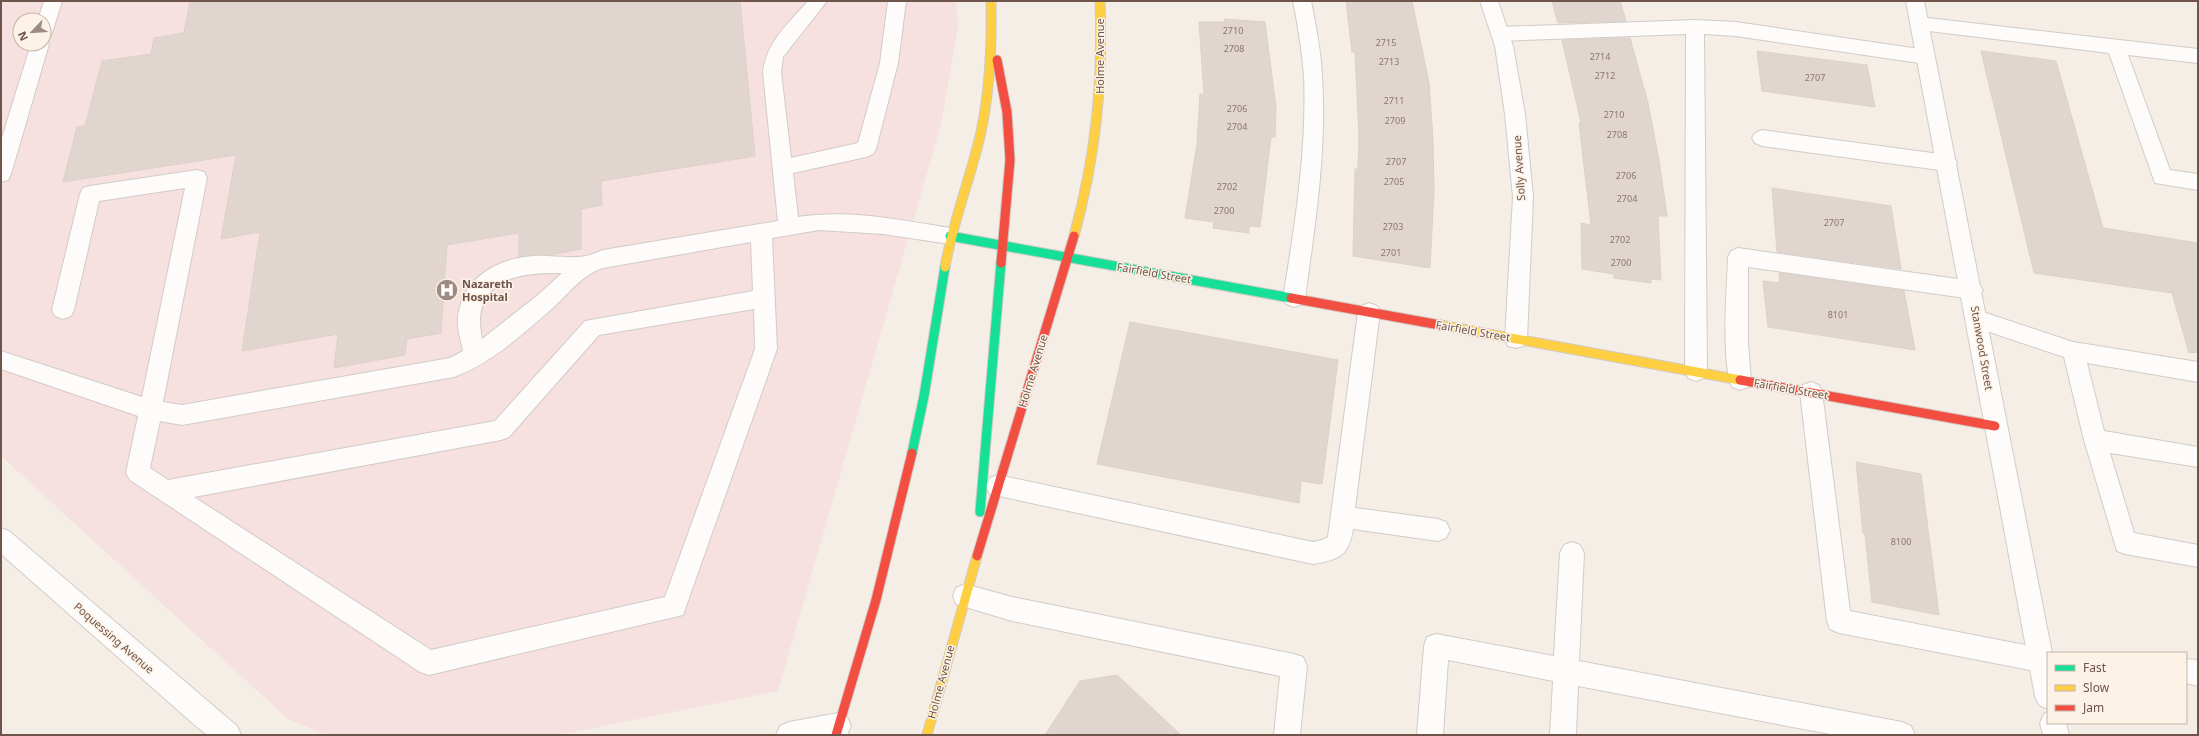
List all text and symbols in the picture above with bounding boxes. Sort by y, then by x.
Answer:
north arrow [12,12,52,52]
street label: Holme Avenue [1092,18,1107,94]
house number: 2710 [1223,24,1243,37]
text: N [14,29,31,44]
house number: 2715 [1376,36,1396,49]
house number: 2708 [1224,42,1244,55]
house number: 2714 [1590,50,1610,63]
house number: 2713 [1379,55,1399,68]
house number: 2712 [1595,69,1615,82]
house number: 2707 [1805,71,1825,84]
house number: 2711 [1384,94,1404,107]
house number: 2706 [1227,102,1247,115]
house number: 2710 [1604,108,1624,121]
house number: 2709 [1385,114,1405,127]
house number: 2704 [1227,120,1247,133]
house number: 2708 [1607,128,1627,141]
street label: Solly Avenue [1509,135,1528,201]
house number: 2707 [1386,155,1406,168]
house number: 2706 [1616,169,1636,182]
house number: 2705 [1384,175,1404,188]
house number: 2702 [1217,180,1237,193]
house number: 2704 [1617,192,1637,205]
house number: 2700 [1214,204,1234,217]
house number: 2707 [1824,216,1844,229]
house number: 2703 [1383,220,1403,233]
house number: 2702 [1610,233,1630,246]
house number: 2701 [1381,246,1401,259]
house number: 2700 [1611,256,1631,269]
street label: Fairfield Street [1116,259,1192,286]
place label: Nazareth Hospital [462,276,513,304]
hospital icon: Nazareth Hospital [434,277,460,303]
street label: Stanwood Street [1968,305,1997,391]
house number: 8101 [1828,308,1848,321]
street label: Fairfield Street [1435,317,1511,344]
street label: Holme Avenue [1014,333,1051,409]
street label: Fairfield Street [1753,375,1829,402]
house number: 8100 [1891,535,1911,548]
street label: Poquessing Avenue [71,599,158,677]
street label: Holme Avenue [923,643,958,720]
legend [2047,652,2187,724]
text: Fast [2083,659,2107,676]
text: Slow [2083,679,2110,696]
text: Jam [2082,699,2104,716]

